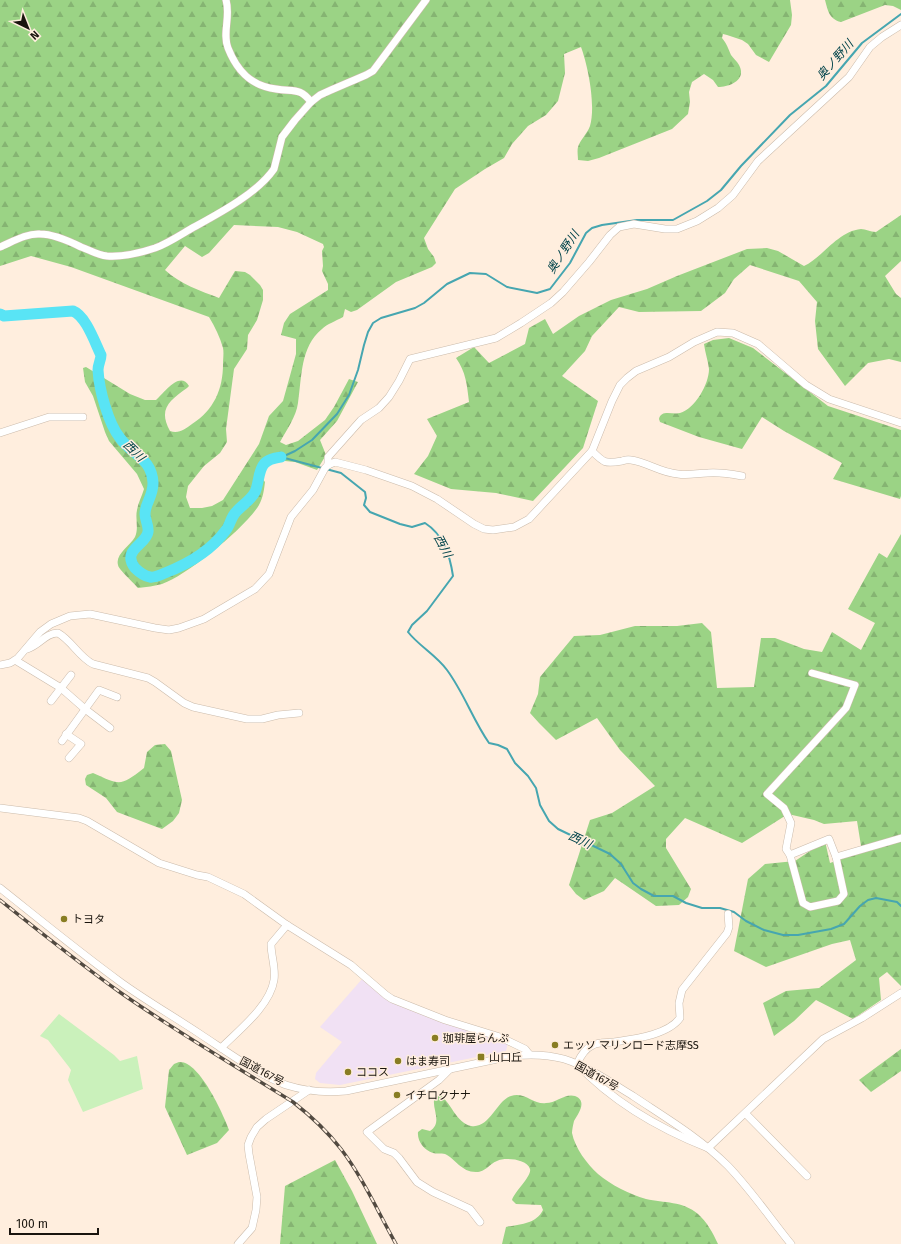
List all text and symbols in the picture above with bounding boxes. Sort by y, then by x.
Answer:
north arrow [8,8,48,48]
text: N [27,28,42,42]
water label: 奥ノ野川 [814,36,857,83]
water label: 奥ノ野川 [544,226,583,276]
water label: 西川 [120,438,149,466]
water label: 西川 [431,532,456,562]
water label: 西川 [566,829,596,852]
place label: トヨタ [72,913,105,926]
marker: トヨタ [59,914,69,924]
place label: 珈琲屋らんぷ [443,1032,509,1045]
marker: 珈琲屋らんぷ [430,1033,440,1043]
place label: エッソ マリンロード志摩SS [563,1039,699,1052]
marker: エッソ マリンロード志摩SS [550,1040,560,1050]
place label: 山口丘 [489,1051,522,1064]
marker: 山口丘 [476,1052,486,1062]
street label: 国道167号 [237,1054,286,1089]
place label: はま寿司 [406,1055,450,1068]
marker: はま寿司 [393,1056,403,1066]
street label: 国道167号 [573,1059,621,1094]
place label: ココス [356,1066,389,1079]
marker: ココス [343,1067,353,1077]
place label: イチロクナナ [405,1089,471,1102]
marker: イチロクナナ [392,1090,402,1100]
scale bar [10,1210,98,1236]
text: 100 m [16,1217,48,1231]

